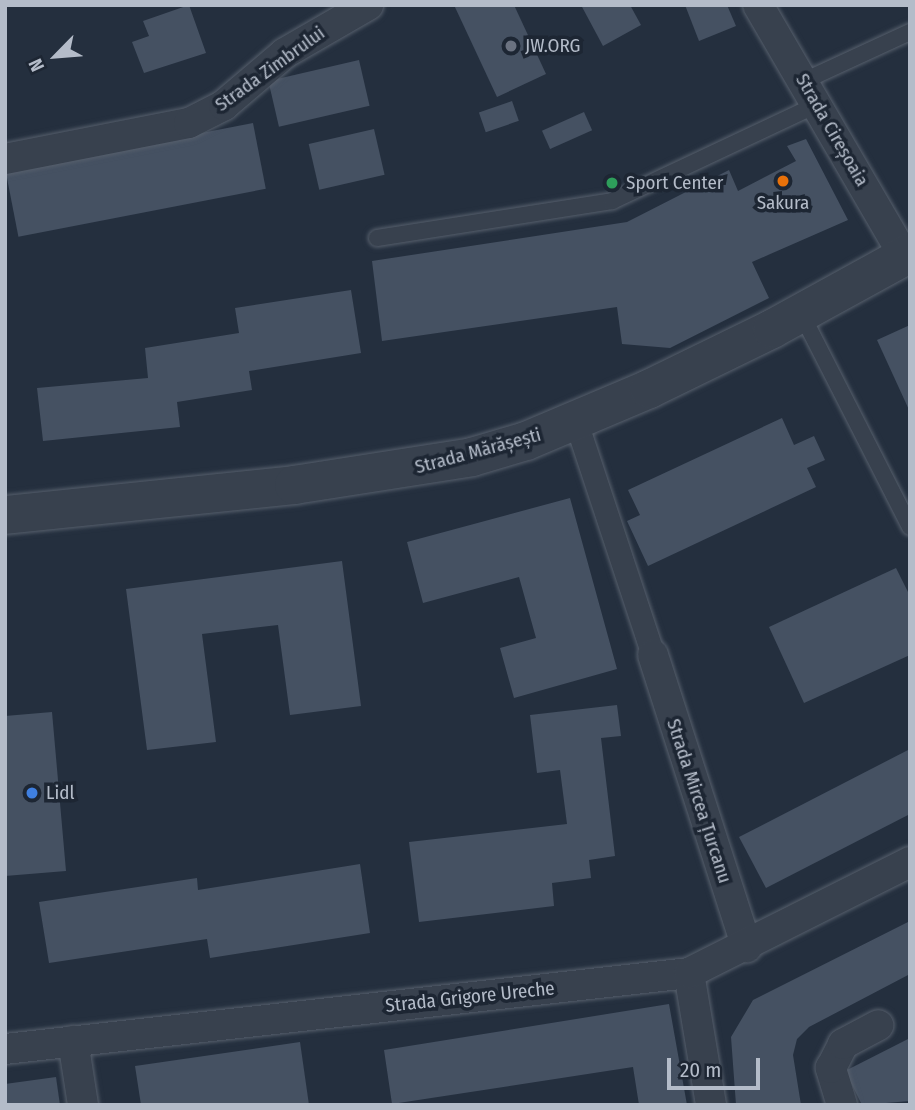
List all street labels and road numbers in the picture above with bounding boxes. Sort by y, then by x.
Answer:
street label: Strada Zimbrului [211,22,329,116]
street label: Strada Cireșoaia [791,70,873,190]
street label: Strada Mărășești [412,423,544,479]
street label: Strada Mircea Țurcanu [662,716,736,886]
street label: Strada Grigore Ureche [384,977,556,1017]

